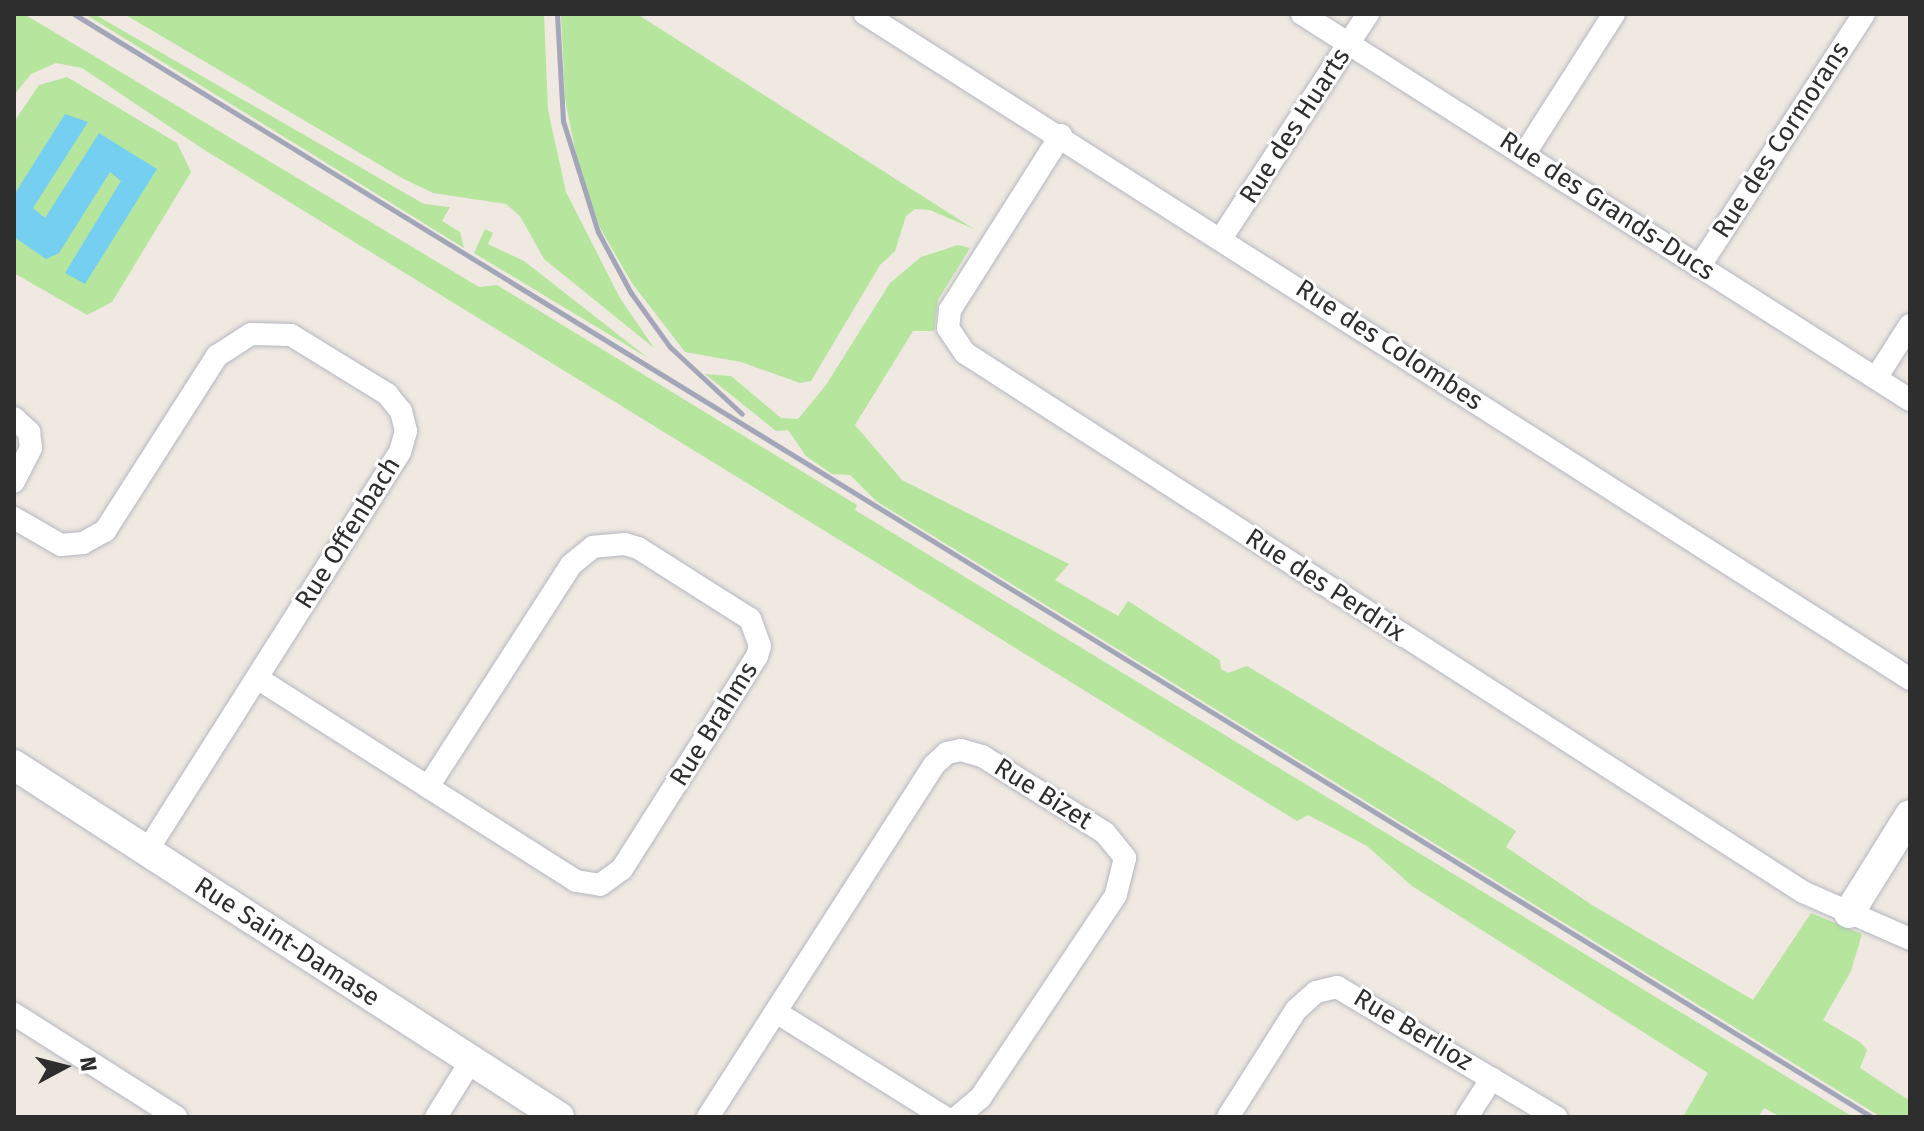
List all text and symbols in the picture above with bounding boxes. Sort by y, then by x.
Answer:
street label: Rue des Cormorans [1706,36,1856,244]
street label: Rue des Huarts [1233,42,1357,210]
street label: Rue des Grands-Ducs [1494,125,1720,287]
street label: Rue des Colombes [1290,273,1488,417]
street label: Rue Offenbach [289,451,407,615]
street label: Rue des Perdrix [1239,522,1411,648]
street label: Rue Brahms [664,656,764,792]
street label: Rue Bizet [988,752,1098,836]
street label: Rue Saint-Damase [188,870,386,1014]
street label: Rue Berlioz [1348,982,1478,1078]
north arrow [24,1027,104,1107]
text: N [74,1055,103,1073]

